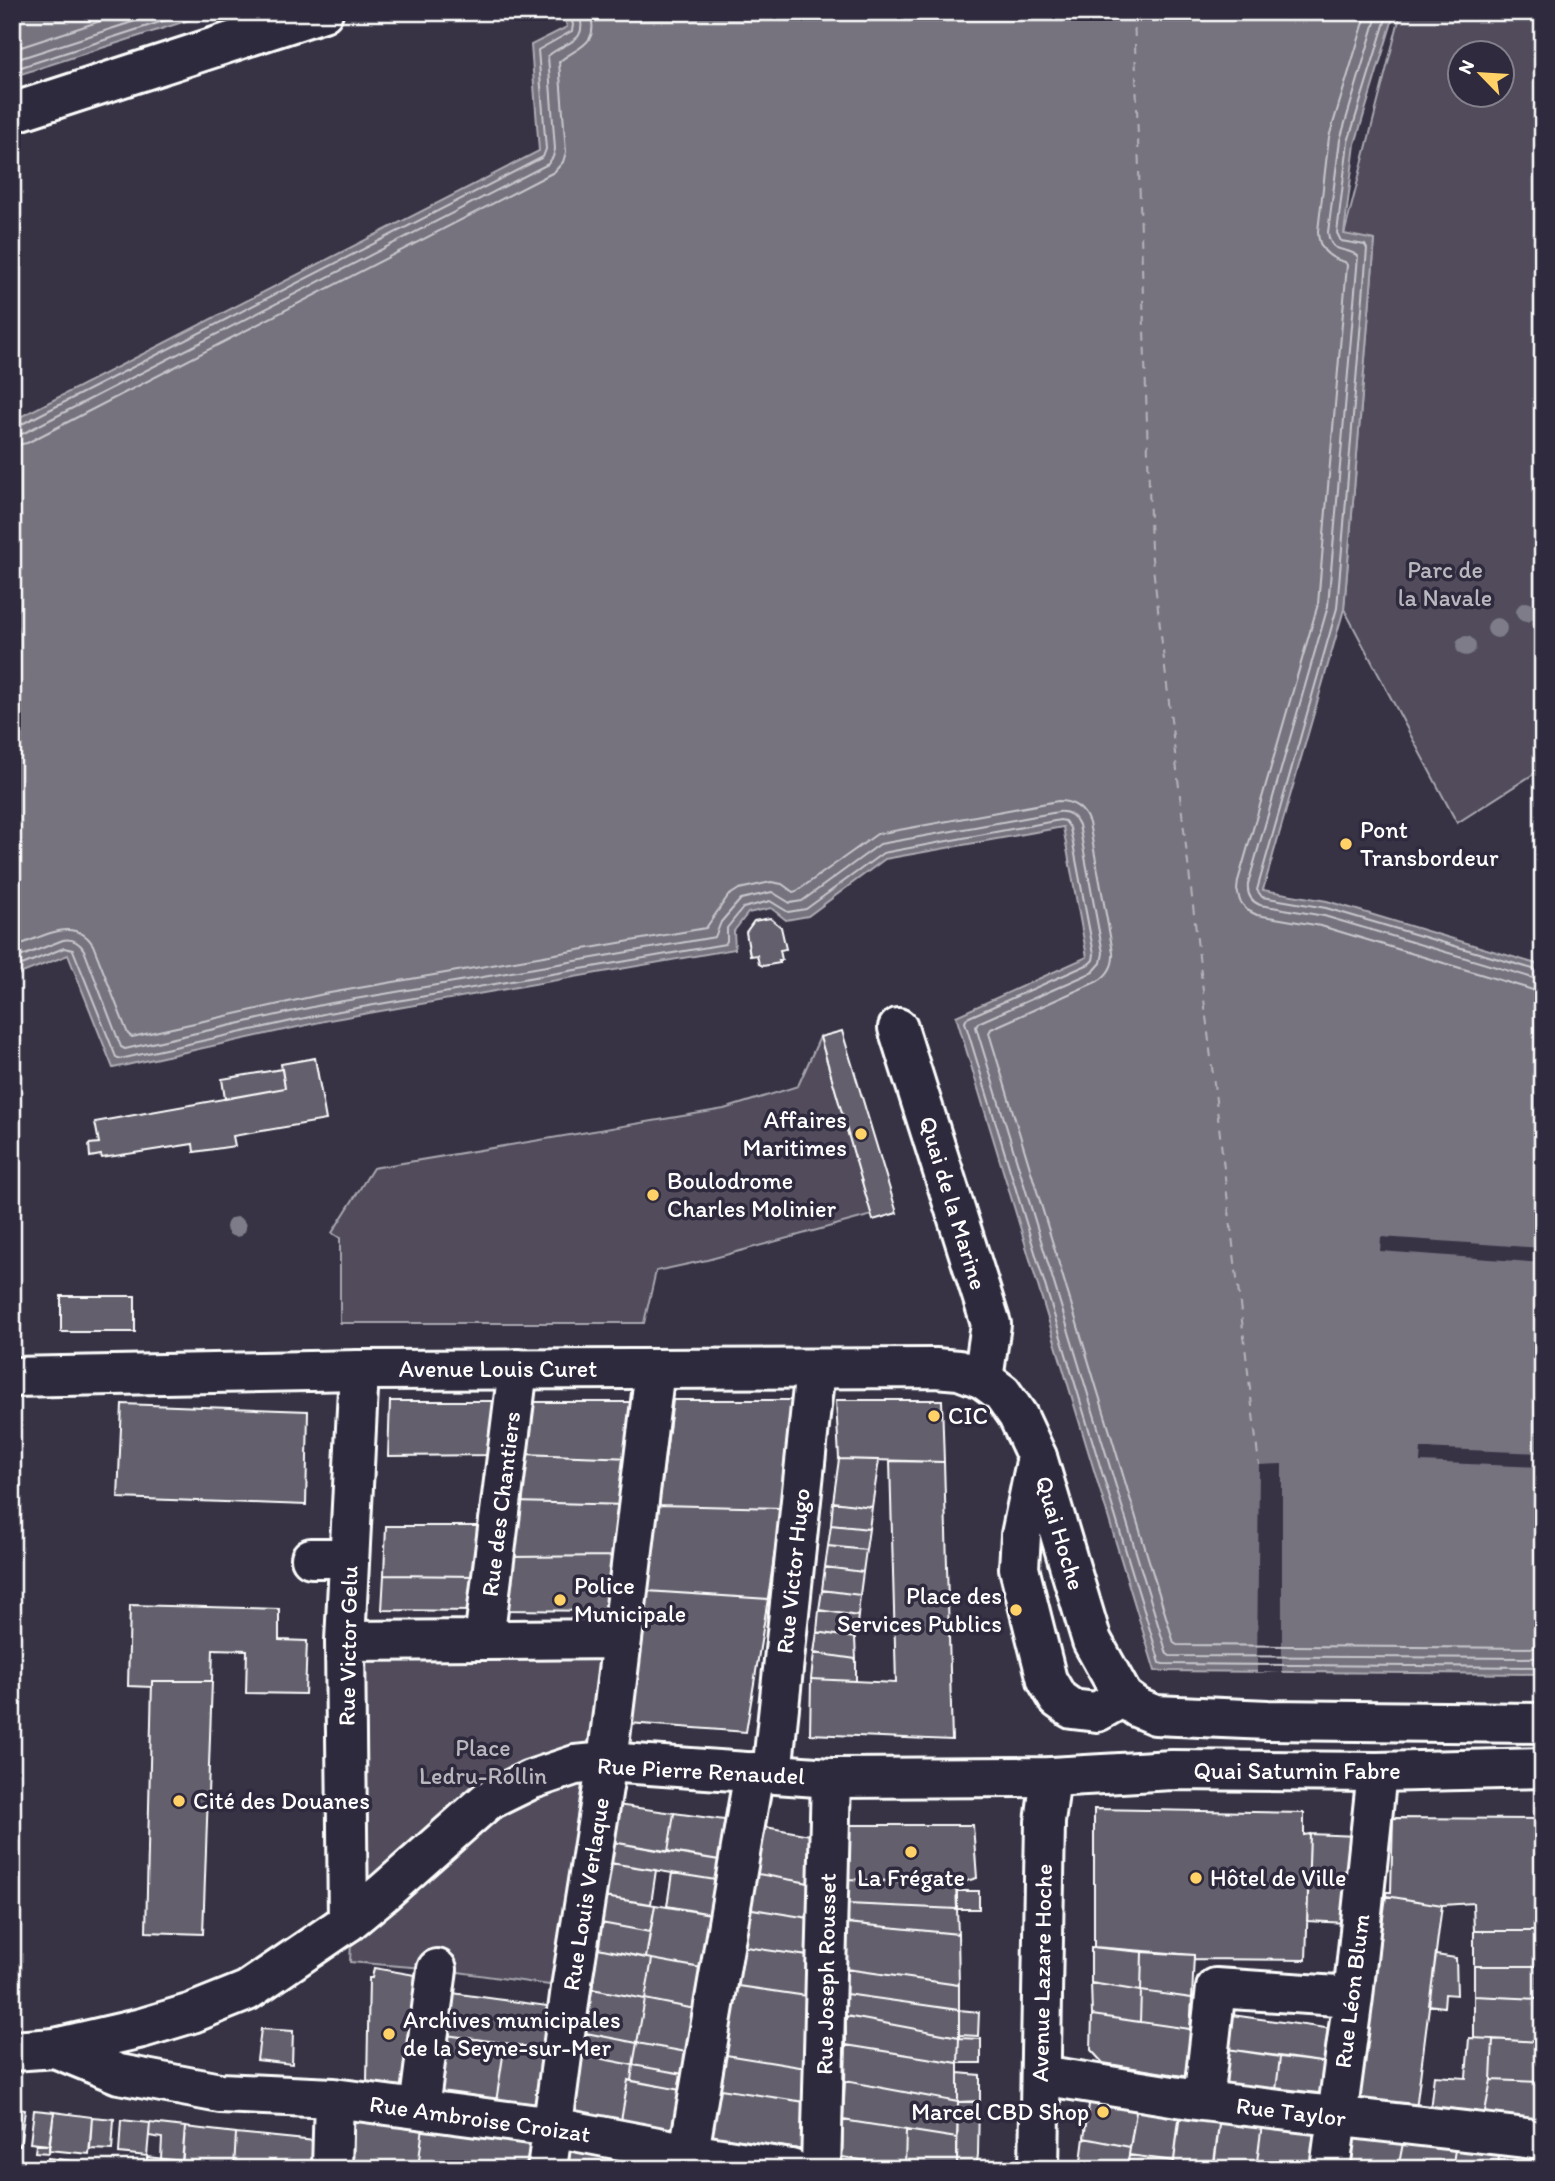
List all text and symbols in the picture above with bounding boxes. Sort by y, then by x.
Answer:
north arrow [1446,38,1516,108]
text: N [1453,56,1479,78]
park label: Parc de la Navale [1398,555,1492,612]
place label: Pont Transbordeur [1360,815,1499,872]
marker: Pont Transbordeur [1338,836,1354,852]
place label: Affaires Maritimes [743,1105,847,1162]
street label: Quai de la Marine [913,1113,994,1293]
marker: Affaires Maritimes [853,1126,869,1142]
place label: Boulodrome Charles Molinier [667,1166,836,1223]
marker: Boulodrome Charles Molinier [645,1187,661,1203]
street label: Avenue Louis Curet [399,1354,597,1383]
place label: CIC [948,1401,988,1430]
marker: CIC [926,1408,942,1424]
street label: Rue des Chantiers [475,1410,526,1598]
street label: Quai Hoche [1029,1472,1092,1593]
street label: Rue Victor Hugo [769,1487,816,1655]
street label: Rue Victor Gelu [332,1566,363,1726]
place label: Police Municipale [574,1571,686,1628]
place label: Place des Services Publics [837,1581,1002,1638]
marker: Police Municipale [552,1592,568,1608]
marker: Place des Services Publics [1008,1602,1024,1618]
park label: Place Ledru-Rollin [419,1733,547,1790]
street label: Rue Pierre Renaudel [596,1751,806,1790]
street label: Quai Saturnin Fabre [1193,1756,1401,1785]
place label: Cité des Douanes [193,1786,370,1815]
marker: Cité des Douanes [171,1793,187,1809]
street label: Rue Louis Verlaque [556,1795,615,1993]
marker: La Frégate [903,1844,919,1860]
place label: La Frégate [857,1863,965,1892]
place label: Hôtel de Ville [1210,1863,1347,1892]
street label: Avenue Lazare Hoche [1025,1864,1058,2082]
marker: Hôtel de Ville [1188,1870,1204,1886]
street label: Rue Joseph Rousset [809,1873,842,2075]
street label: Rue Léon Blum [1328,1912,1375,2070]
place label: Archives municipales de la Seyne-sur-Mer [403,2005,621,2062]
marker: Archives municipales de la Seyne-sur-Mer [381,2026,397,2042]
street label: Rue Ambroise Croizat [368,2089,592,2148]
street label: Rue Taylor [1235,2090,1348,2133]
place label: Marcel CBD Shop [911,2097,1089,2126]
marker: Marcel CBD Shop [1095,2104,1111,2120]

